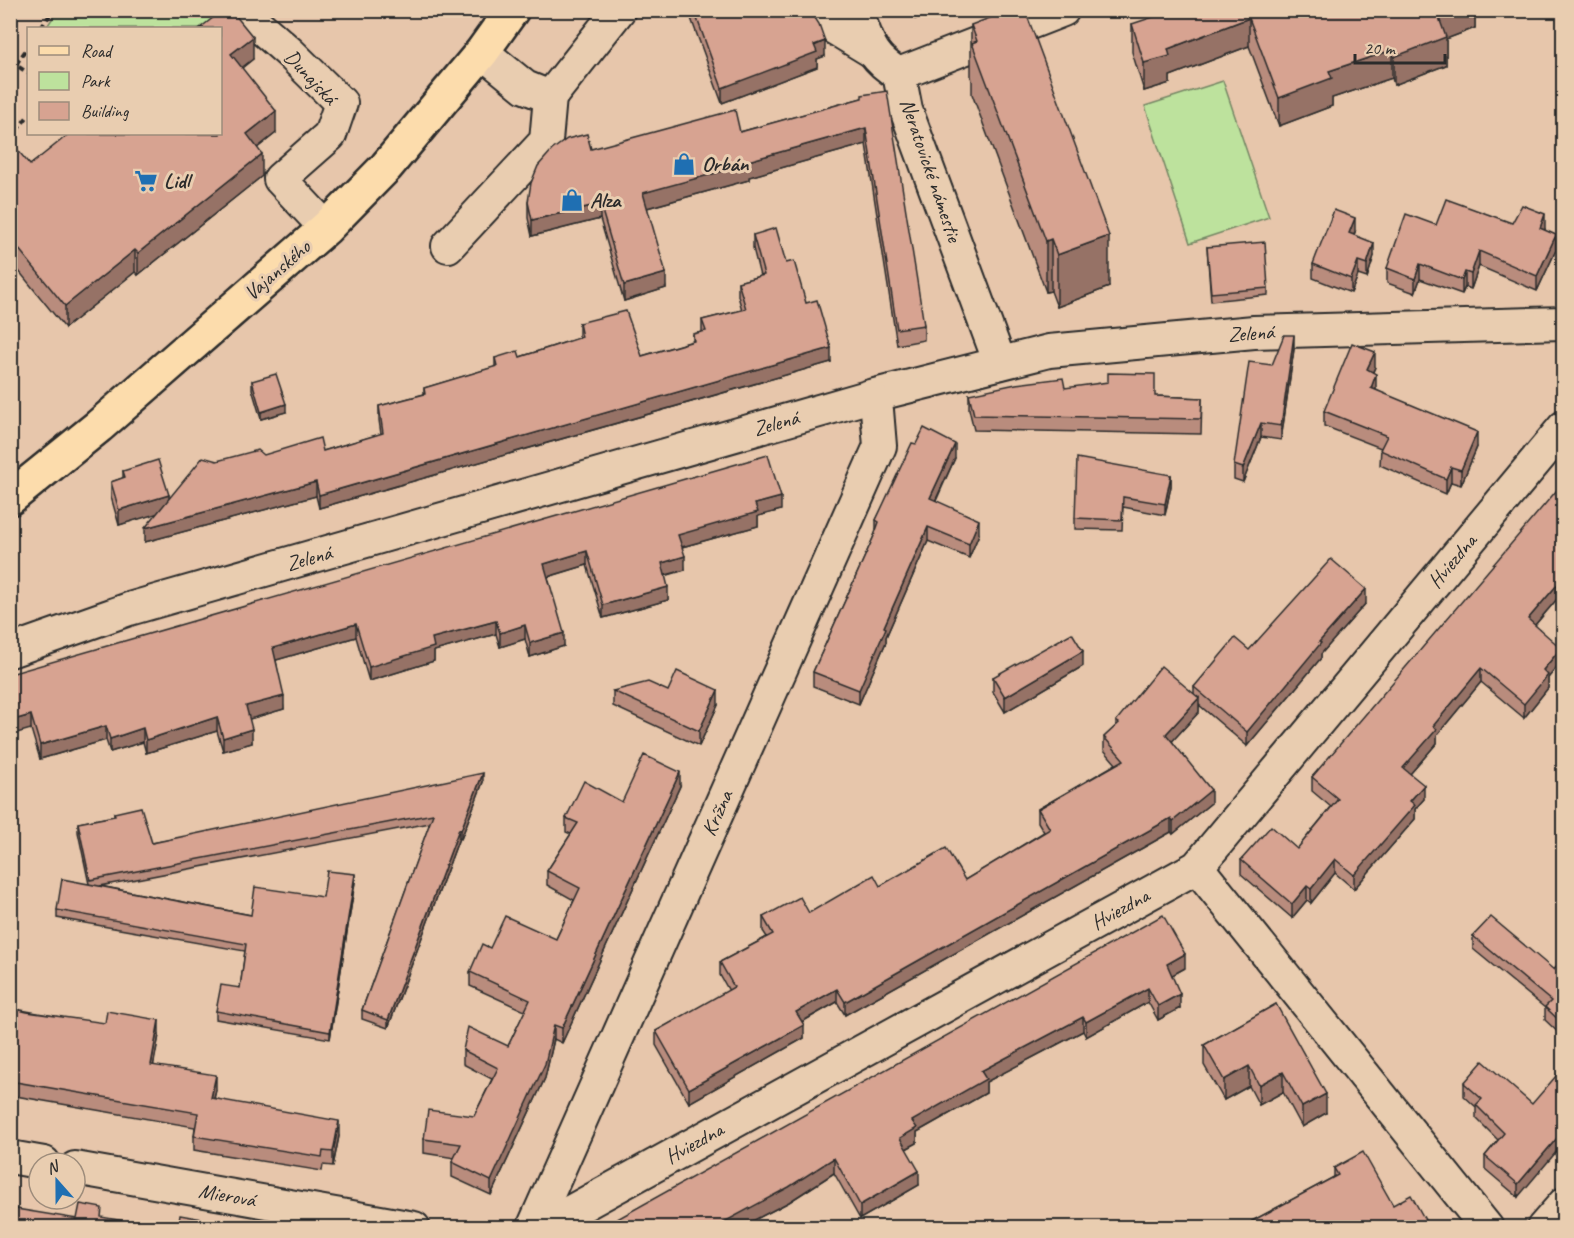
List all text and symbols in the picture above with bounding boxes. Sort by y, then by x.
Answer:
legend [27,27,222,135]
scale bar [1355,27,1445,65]
text: 20 m [1364,37,1397,59]
text: Road [81,40,114,62]
street label: Dunajská [279,44,344,111]
text: Park [81,70,111,92]
street label: Neratovické námestie [894,95,968,246]
text: Building [81,100,130,122]
shop icon: Orbán [671,151,697,177]
place label: Orbán [702,151,750,177]
supermarket icon: Lidl [133,168,159,194]
place label: Lidl [164,168,194,194]
shop icon: Alza [559,187,585,213]
place label: Alza [590,187,622,213]
street label: Vajanského [239,233,317,306]
street label: Zelená [1227,318,1277,348]
street label: Zelená [750,404,804,442]
street label: Hviezdna [1422,527,1484,593]
street label: Zelená [283,539,337,577]
street label: Krížna [696,784,739,840]
street label: Hviezdna [1086,881,1156,936]
street label: Hviezdna [660,1115,730,1170]
north arrow [27,1151,87,1211]
text: N [44,1156,63,1179]
street label: Mierová [197,1177,259,1213]

